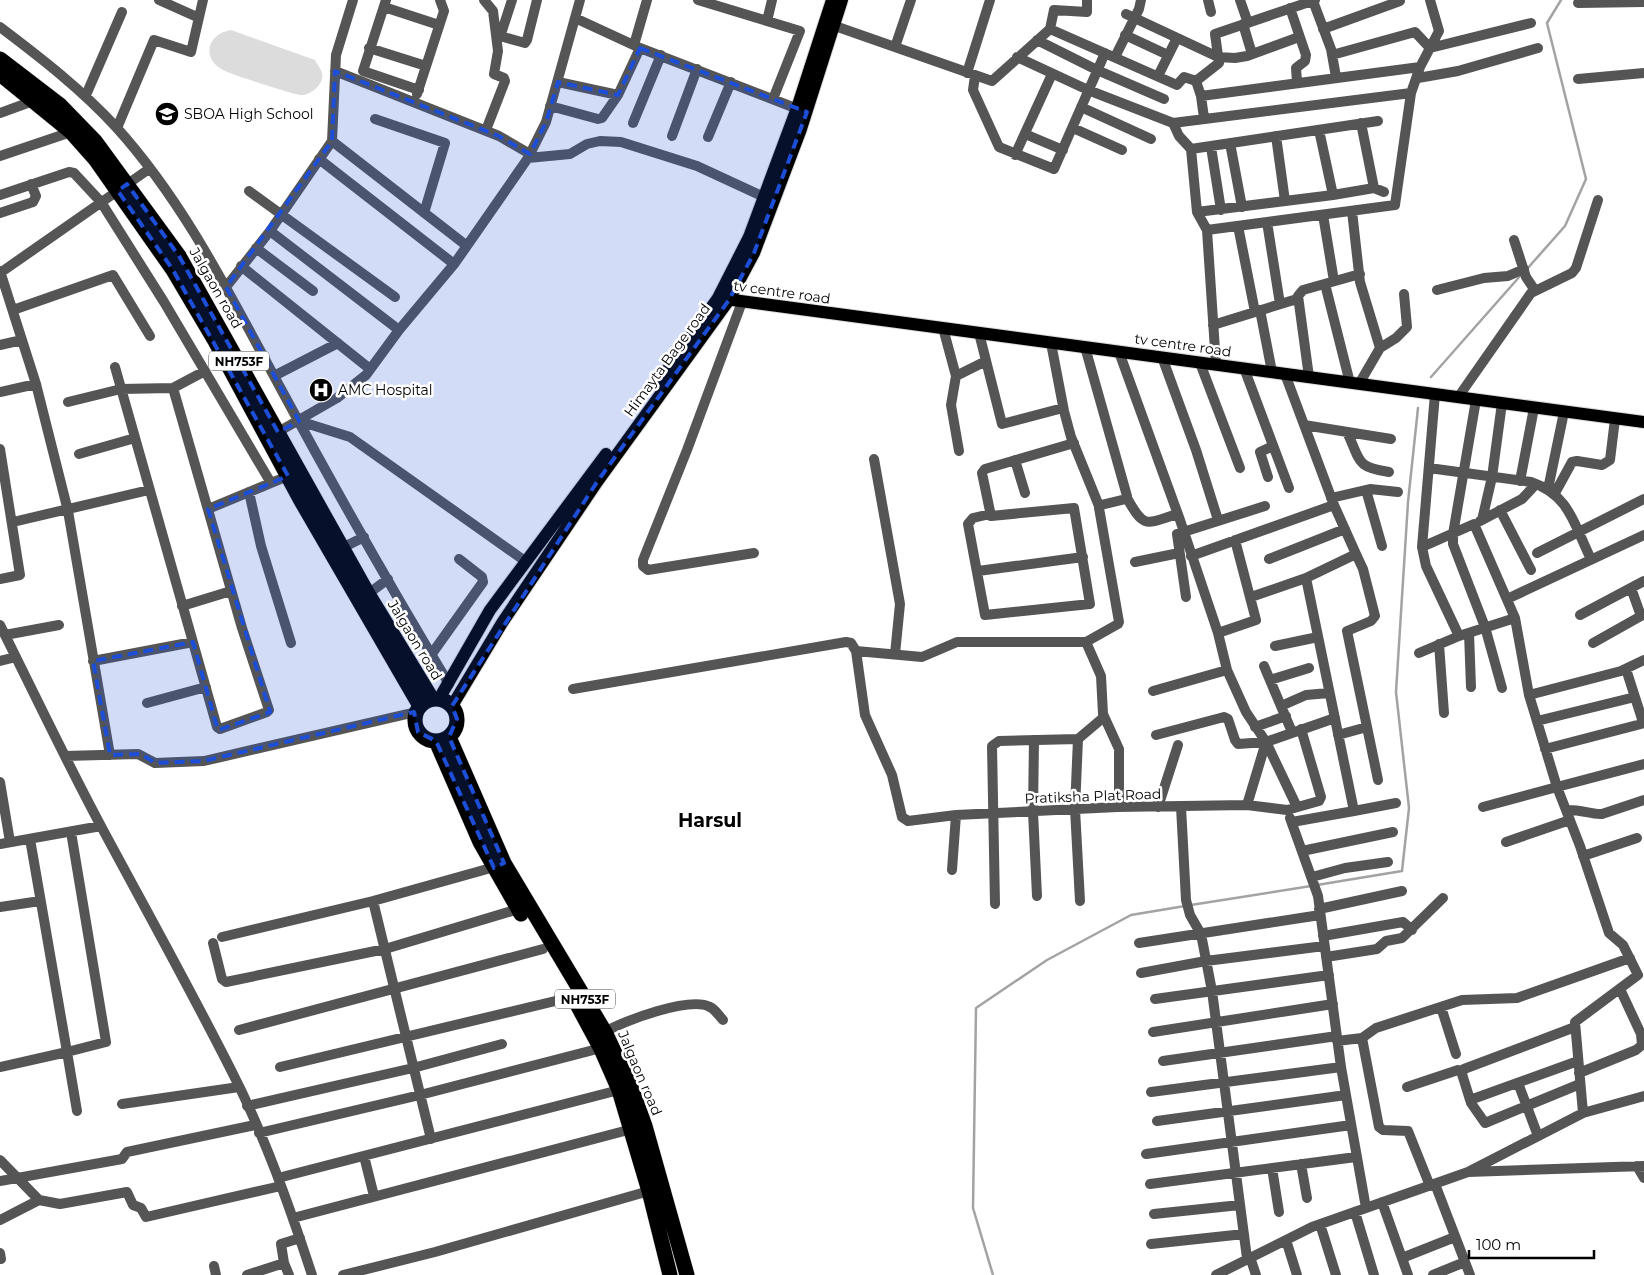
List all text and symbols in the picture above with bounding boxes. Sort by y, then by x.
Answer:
school or university icon: SBOA High School [154,101,180,127]
place label: SBOA High School [184,105,314,123]
street label: Jalgaon road [185,243,246,332]
street label: tv centre road [732,276,832,308]
street label: Himayta Bage road [620,300,714,420]
street label: tv centre road [1133,329,1233,361]
road number: NH753F [209,352,269,371]
hospital icon: AMC Hospital [308,377,334,403]
place label: AMC Hospital [338,381,433,399]
street label: Jalgaon road [383,596,446,684]
street label: Pratiksha Plat Road [1024,785,1162,807]
district label: Harsul [678,809,742,832]
road number: NH753F [555,990,615,1009]
street label: Jalgaon road [614,1027,666,1118]
scale bar [1469,1228,1594,1260]
text: 100 m [1476,1235,1521,1254]

